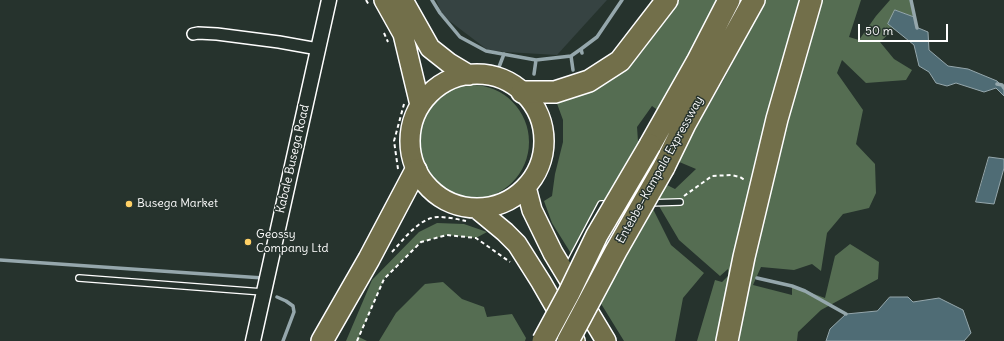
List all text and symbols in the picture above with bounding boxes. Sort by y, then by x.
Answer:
scale bar [860,16,950,42]
text: 50 m [865,23,893,38]
street label: Entebbe–Kampala Expressway [613,94,707,246]
street label: Kabale Busega Road [273,103,313,215]
place label: Busega Market [137,197,218,211]
marker: Busega Market [124,199,134,209]
place label: Geossy Company Ltd [256,228,329,256]
marker: Geossy Company Ltd [243,237,253,247]

